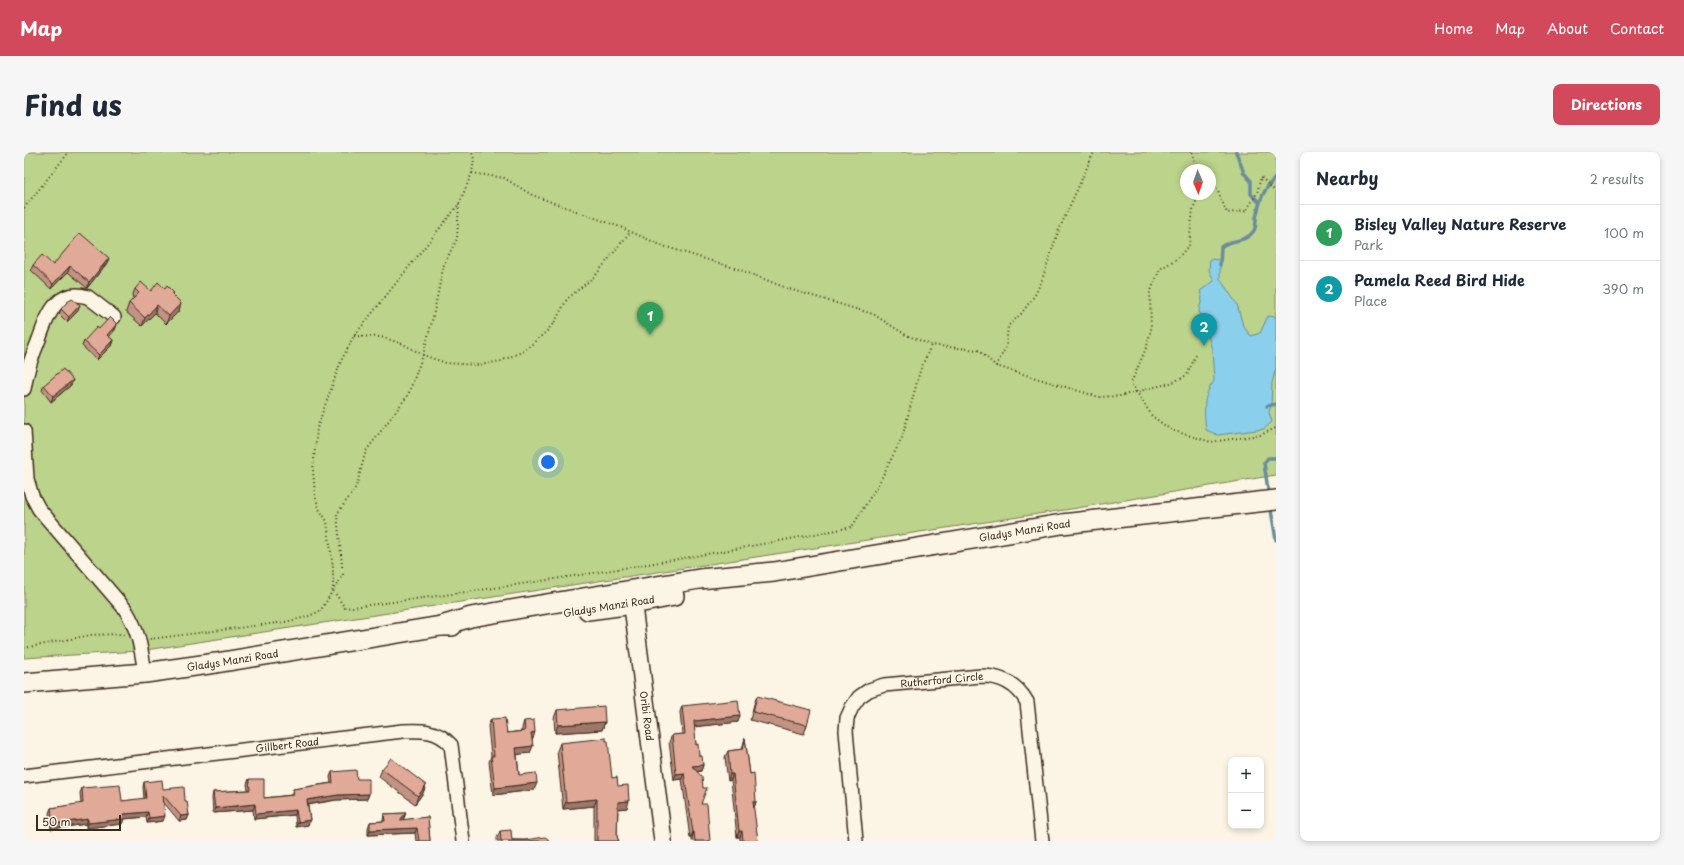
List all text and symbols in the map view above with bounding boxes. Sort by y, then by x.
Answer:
text: Map [20,14,62,42]
text: Home [1434,18,1473,39]
text: Map [1495,18,1525,39]
text: About [1547,18,1588,39]
text: Contact [1610,18,1664,39]
text: Find us [24,83,122,126]
button: Directions [1553,84,1660,125]
north arrow [1180,164,1216,200]
text: Nearby [1316,165,1378,191]
text: 2 results [1590,169,1644,188]
text: Bisley Valley Nature Reserve [1354,212,1566,235]
text: 1 [1326,223,1332,242]
text: 100 m [1604,223,1644,242]
text: Park [1354,235,1383,254]
text: Pamela Reed Bird Hide [1354,268,1525,291]
text: 2 [1324,279,1334,298]
text: 390 m [1602,279,1644,298]
text: Place [1354,291,1387,310]
pin: 1 [637,302,663,335]
pin: 2 [1191,313,1217,346]
your location [538,452,558,472]
street label: Gladys Manzi Road [978,515,1071,545]
street label: Gladys Manzi Road [562,591,656,620]
street label: Gladys Manzi Road [186,645,280,674]
street label: Rutherford Circle [900,668,985,690]
street label: Oribi Road [637,690,658,742]
street label: Gillbert Road [254,733,320,755]
map controls [1228,757,1264,829]
button: + [1228,757,1264,793]
button: − [1228,793,1264,829]
scale bar [36,813,121,832]
text: 50 m [42,813,71,830]

